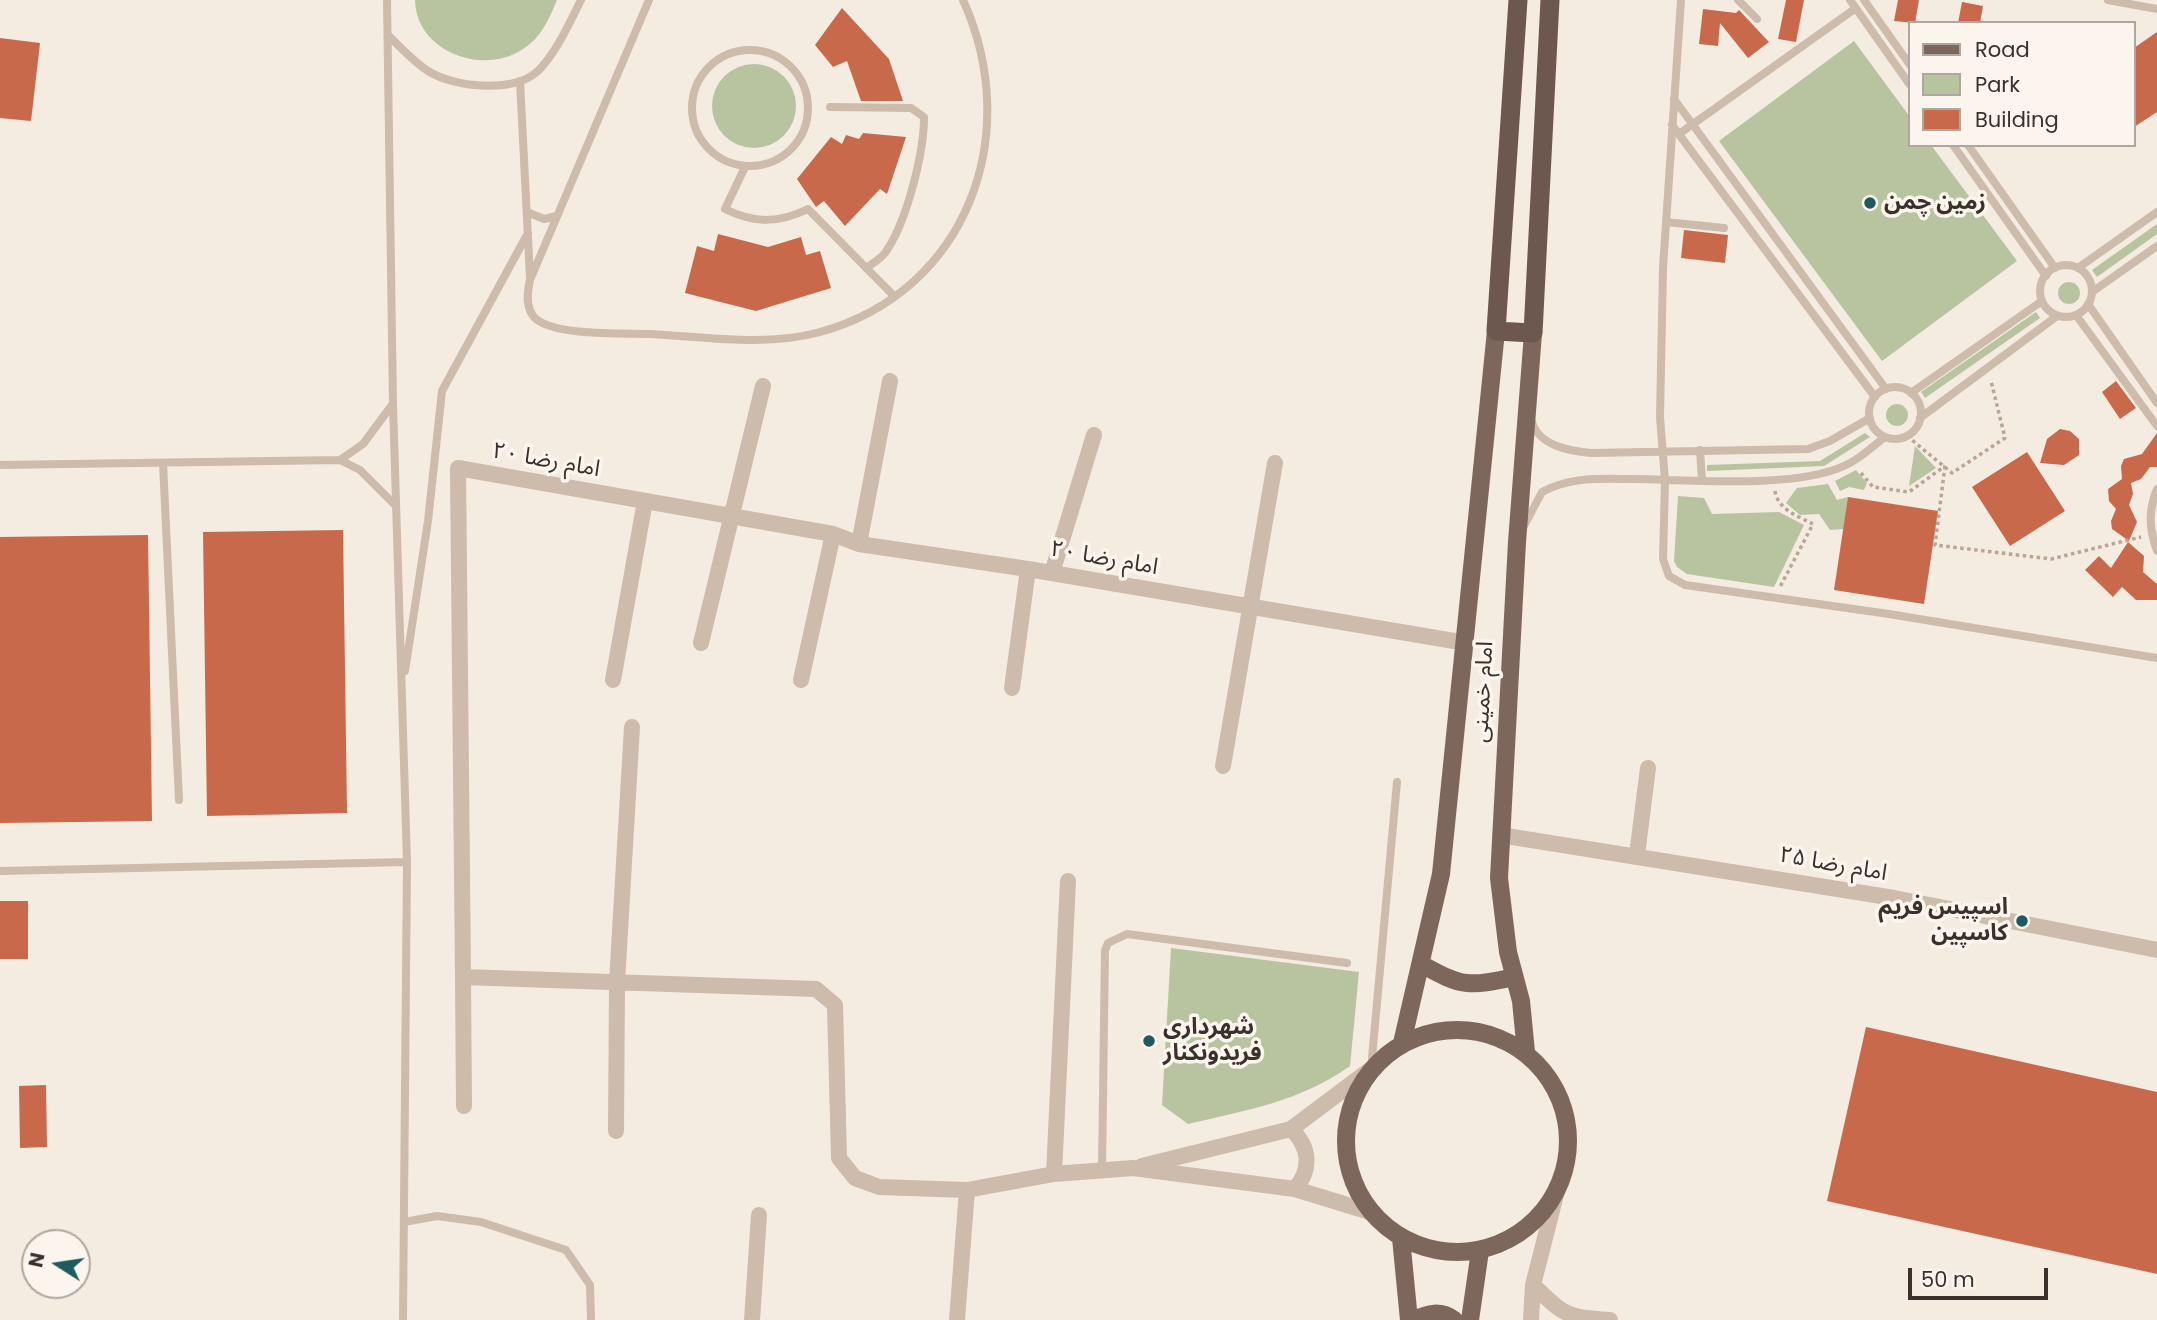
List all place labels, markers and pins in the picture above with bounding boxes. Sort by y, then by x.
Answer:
place label: زمین چمن [1884,189,1986,217]
marker: زمین چمن [1862,195,1878,211]
place label: اسپیس فریم کاسپین [1878,894,2008,948]
marker: اسپیس فریم کاسپین [2014,913,2030,929]
place label: شهرداری فریدونکنار [1163,1014,1262,1068]
marker: شهرداری فریدونکنار [1141,1033,1157,1049]

